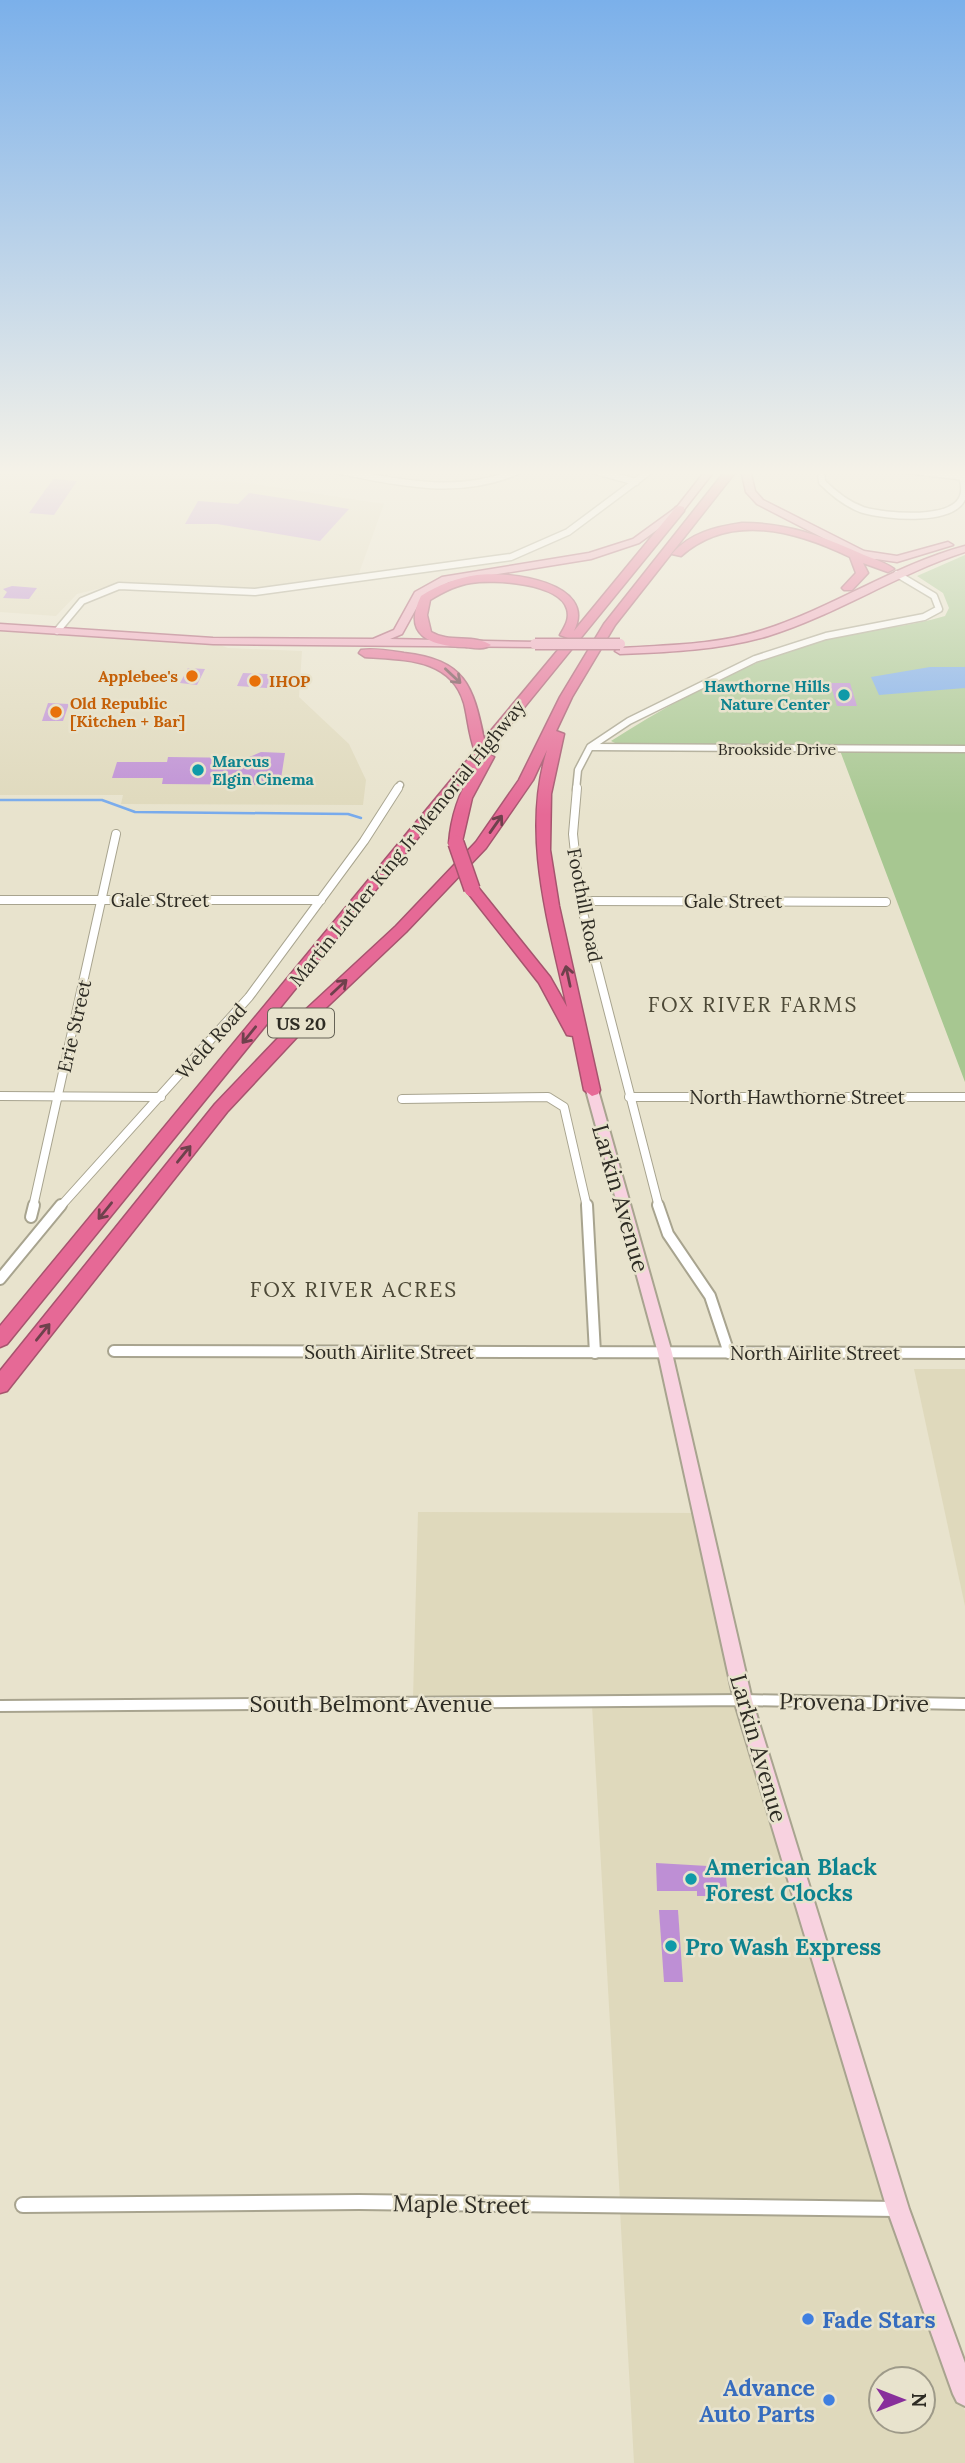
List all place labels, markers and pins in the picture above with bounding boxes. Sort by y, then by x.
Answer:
place label: Applebee's [98,666,178,686]
marker: Applebee's [184,668,200,684]
place label: IHOP [269,671,310,691]
marker: IHOP [247,673,263,689]
place label: Hawthorne Hills Nature Center [704,676,830,714]
marker: Hawthorne Hills Nature Center [836,687,852,703]
place label: Old Republic [Kitchen + Bar] [70,693,185,731]
marker: Old Republic [Kitchen + Bar] [48,704,64,720]
place label: Marcus Elgin Cinema [212,751,315,789]
marker: Marcus Elgin Cinema [190,762,206,778]
place label: American Black Forest Clocks [705,1852,877,1907]
marker: American Black Forest Clocks [683,1871,699,1887]
place label: Pro Wash Express [685,1932,881,1961]
marker: Pro Wash Express [663,1938,679,1954]
place label: Fade Stars [822,2305,936,2334]
marker: Fade Stars [800,2311,816,2327]
place label: Advance Auto Parts [699,2373,815,2428]
marker: Advance Auto Parts [821,2392,837,2408]

